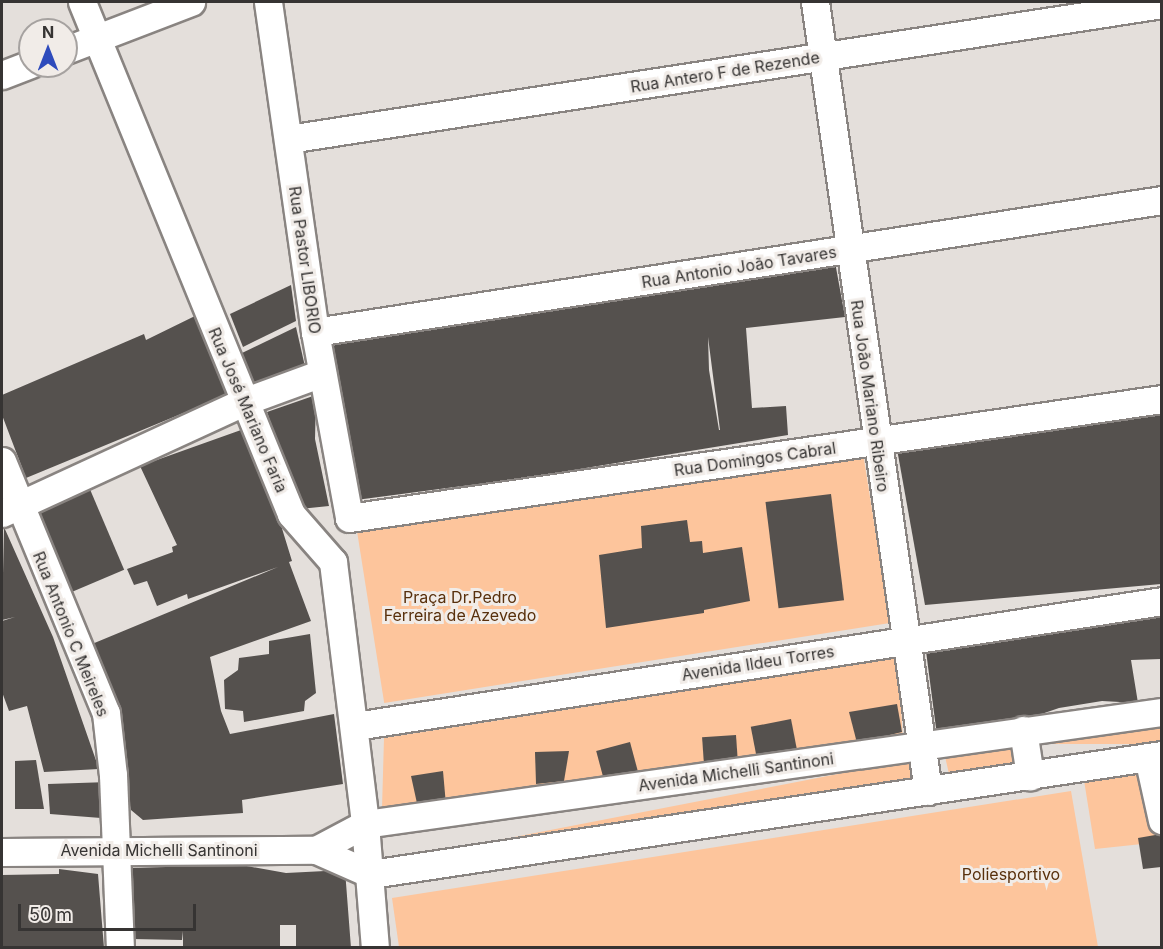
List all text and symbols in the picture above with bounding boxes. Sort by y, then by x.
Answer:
north arrow [18,18,78,78]
text: N [42,22,54,42]
street label: Rua Antero F de Rezende [629,48,821,96]
street label: Rua Pastor LIBORIO [285,185,325,335]
street label: Rua Antonio João Tavares [640,242,838,292]
street label: Rua João Mariano Ribeiro [847,299,893,493]
street label: Rua José Mariano Faria [204,325,292,495]
street label: Rua Domingos Cabral [673,438,837,480]
street label: Rua Antonio C Meireles [29,549,113,719]
park label: Praça Dr.Pedro Ferreira de Azevedo [384,587,536,625]
street label: Avenida Ildeu Torres [680,641,836,685]
street label: Avenida Michelli Santinoni [637,749,835,795]
street label: Avenida Michelli Santinoni [60,840,258,860]
park label: Poliesportivo [962,864,1060,884]
scale bar [21,892,200,930]
text: 50 m [29,904,72,925]

